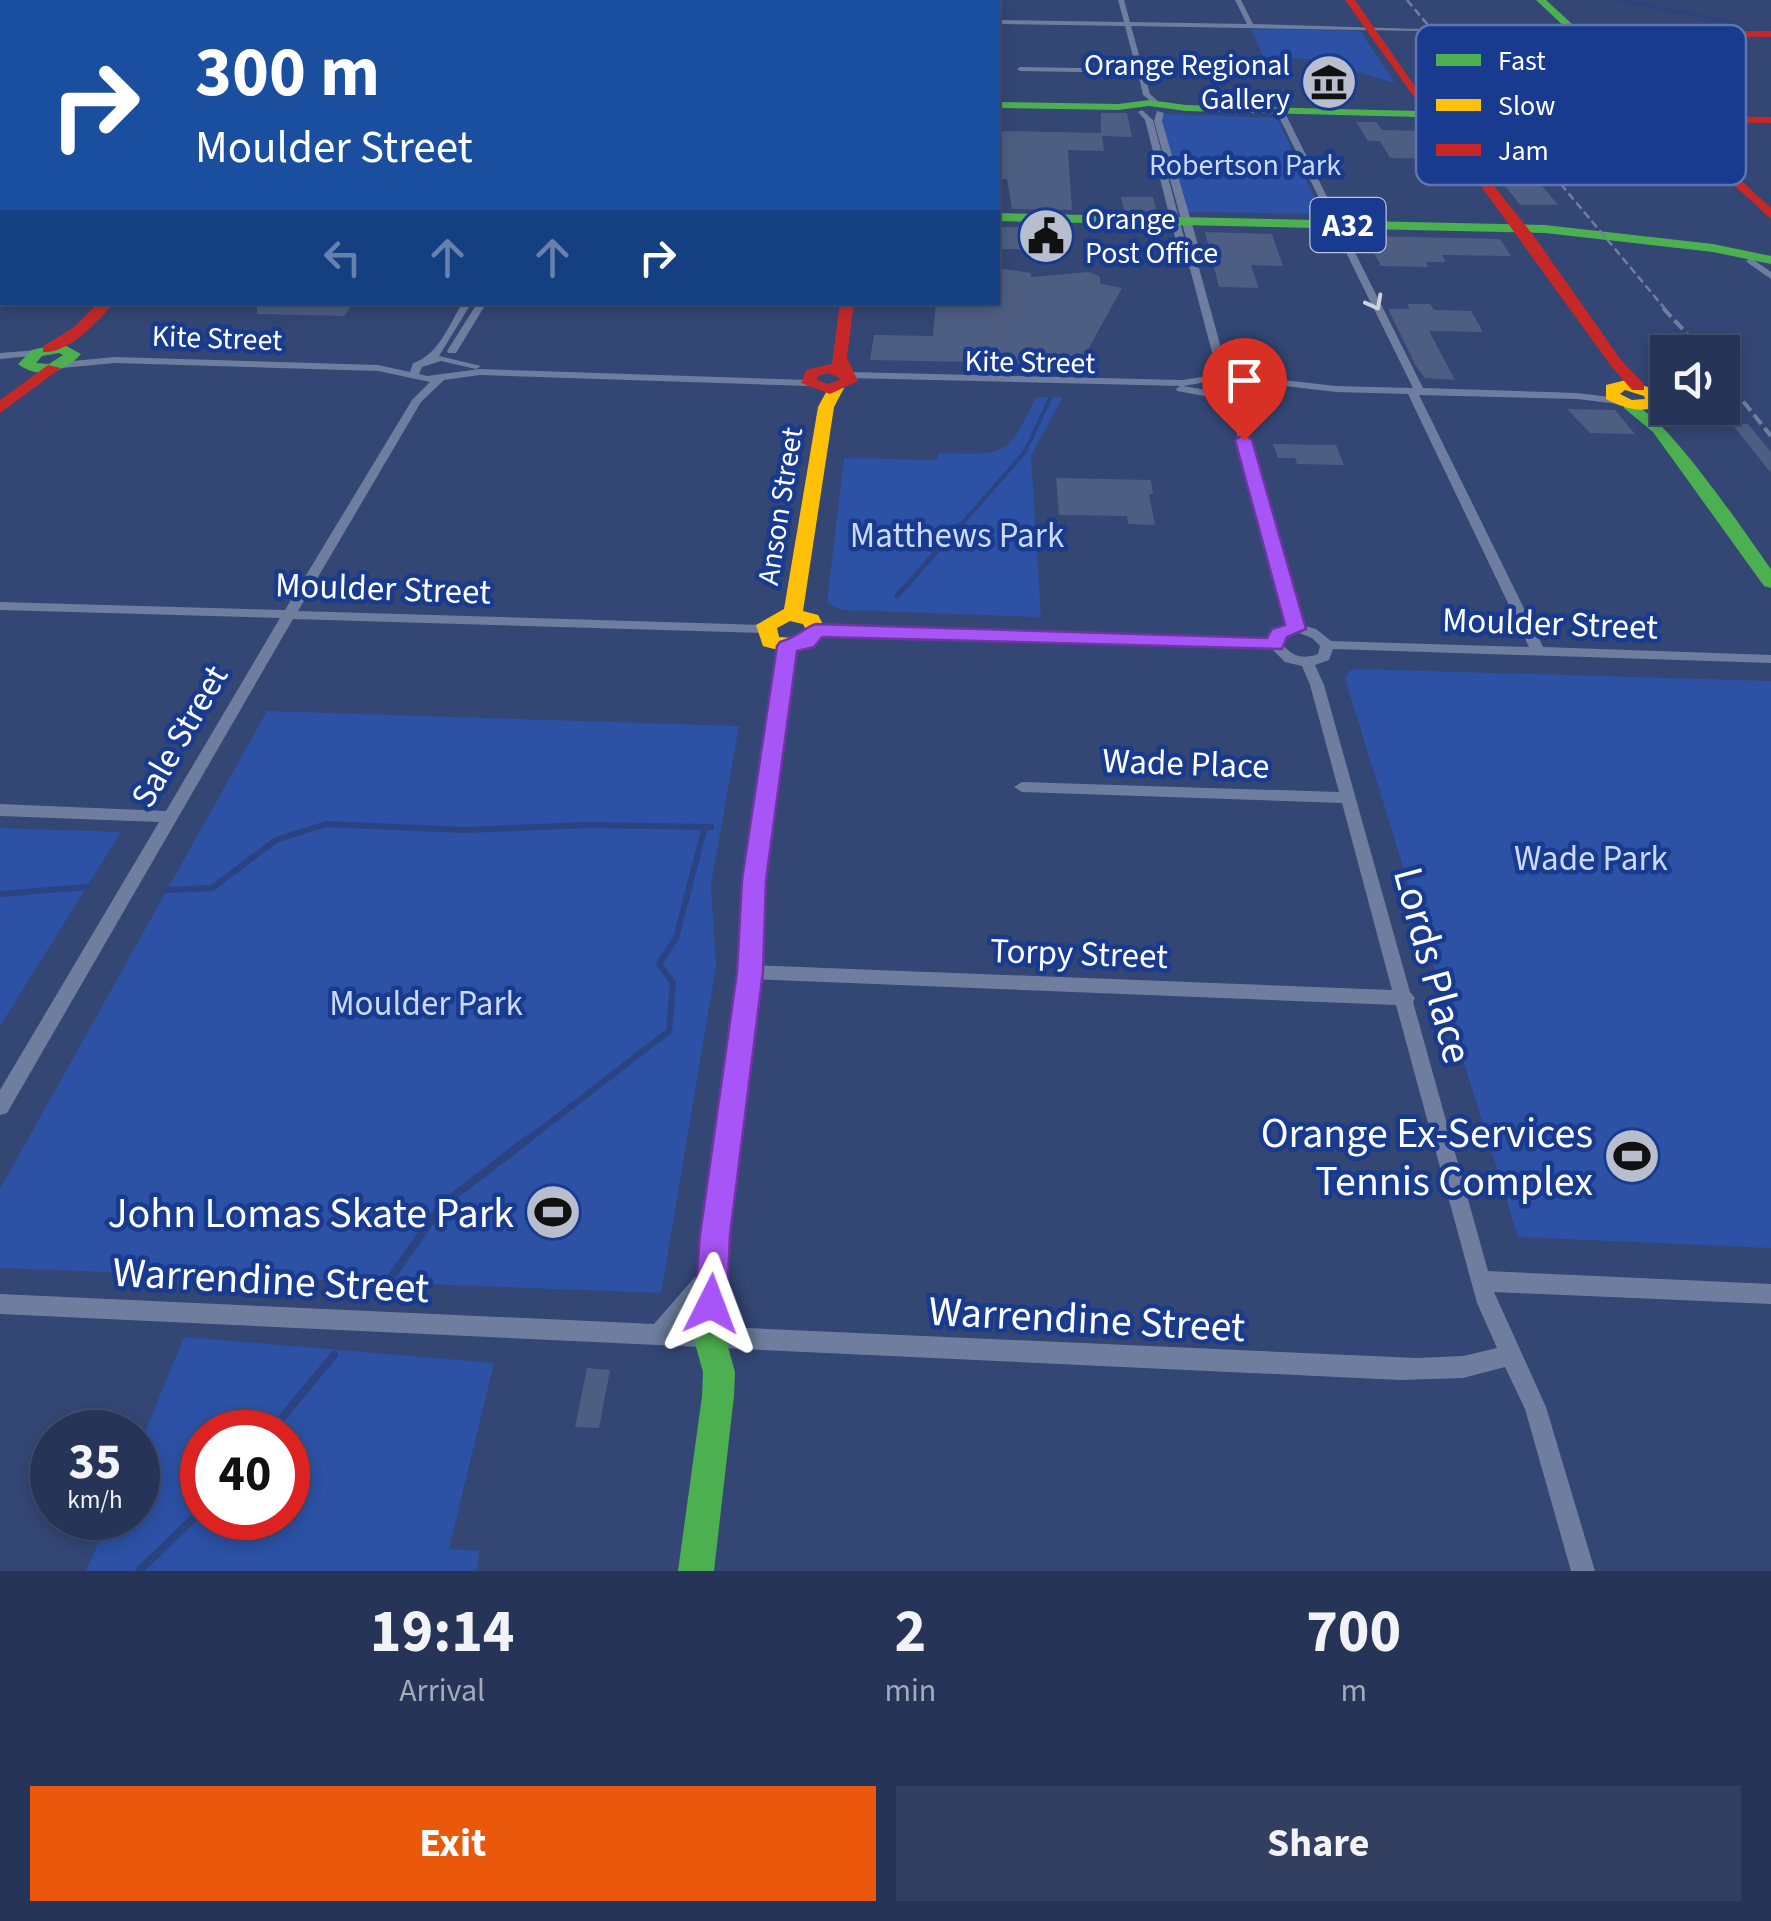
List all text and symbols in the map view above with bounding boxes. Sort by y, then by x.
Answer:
text: 300 m [195,23,380,123]
legend [1416,25,1746,185]
icon: right [30,40,160,170]
text: Fast [1498,41,1546,81]
place label: Orange Regional Gallery [1084,44,1290,121]
museum icon: Orange Regional Gallery [1299,52,1359,112]
text: Slow [1498,86,1555,126]
text: Moulder Street [195,116,473,180]
text: Jam [1498,131,1549,171]
park label: Robertson Park [1149,144,1341,187]
place label: Orange Post Office [1085,198,1218,275]
road number: A32 [1310,198,1386,252]
public building icon: Orange Post Office [1016,206,1076,266]
icon: left [315,230,370,285]
icon: ahead [420,230,475,285]
icon: ahead [525,230,580,285]
icon: right [630,230,685,285]
one-way arrow [1363,293,1383,311]
street label: Kite Street [151,315,283,362]
map controls [1650,335,1740,425]
button: sound [1650,335,1740,425]
pin [1202,338,1287,441]
street label: Kite Street [964,340,1096,385]
icon: arrive [1217,353,1272,408]
street label: Anson Street [747,424,814,588]
park label: Matthews Park [850,511,1065,561]
street label: Moulder Street [274,560,492,618]
street label: Moulder Street [1441,595,1659,653]
street label: Sale Street [119,656,241,817]
street label: Wade Place [1101,736,1270,792]
park label: Wade Park [1514,834,1669,884]
street label: Lords Place [1377,861,1487,1070]
street label: Torpy Street [989,926,1169,982]
park label: Moulder Park [329,979,524,1029]
place label: Orange Ex-Services Tennis Complex [1261,1104,1593,1212]
sports icon: Orange Ex-Services Tennis Complex [1602,1126,1662,1186]
sports icon: John Lomas Skate Park [523,1182,583,1242]
place label: John Lomas Skate Park [107,1184,514,1244]
street label: Warrendine Street [111,1243,431,1319]
position arrow [659,1252,763,1356]
street label: Warrendine Street [927,1282,1247,1358]
speed limit sign: 40 [180,1410,310,1540]
text: 35 [69,1427,121,1498]
text: km/h [67,1482,123,1518]
text: 19:14 [370,1590,515,1675]
text: 2 [895,1590,926,1675]
text: 700 [1306,1590,1401,1675]
text: Arrival [399,1668,485,1714]
text: min [884,1668,936,1714]
text: m [1340,1668,1367,1714]
button: Exit [30,1786,876,1901]
button: Share [896,1786,1741,1901]

